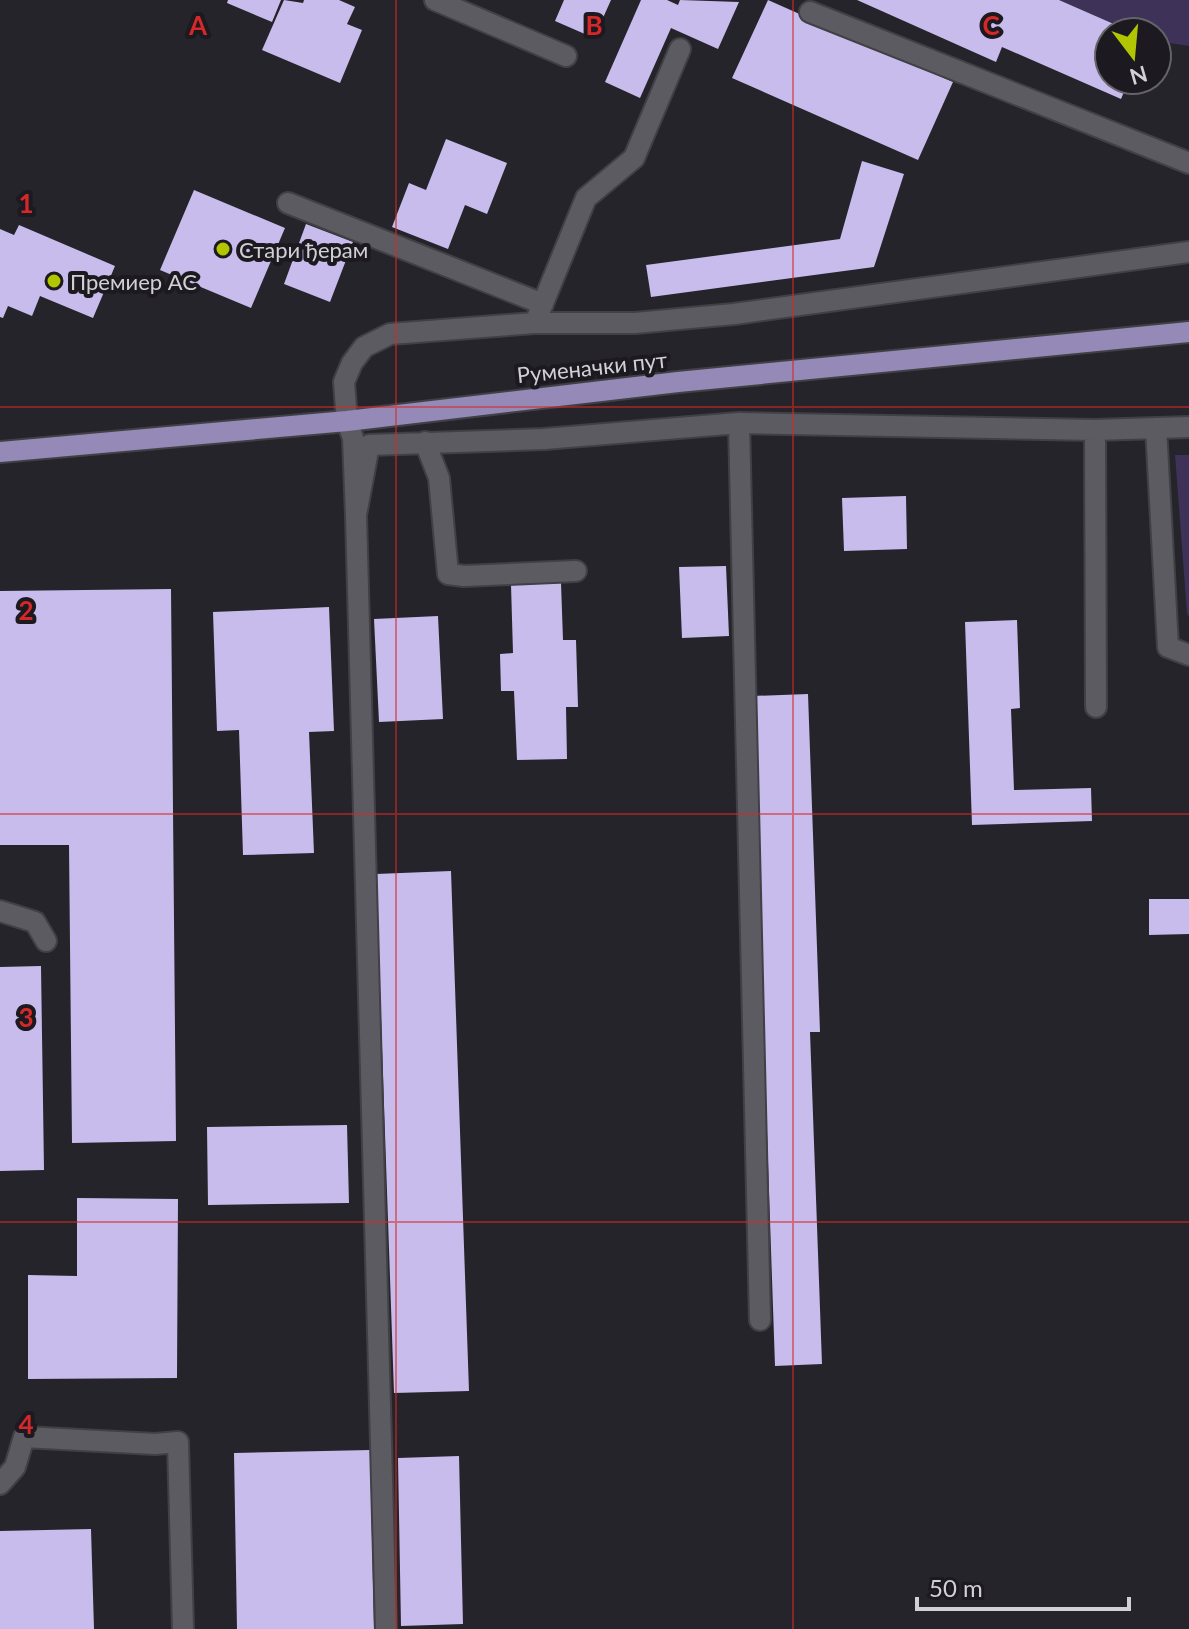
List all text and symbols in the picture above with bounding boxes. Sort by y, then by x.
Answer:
text: A [188,9,208,41]
text: B [585,9,603,41]
text: C [982,9,1000,41]
north arrow [1093,16,1173,96]
text: N [1127,60,1151,91]
text: 1 [18,187,34,219]
place label: Стари ђерам [239,236,368,263]
marker: Стари ђерам [214,240,232,258]
place label: Премиер АС [70,268,197,295]
marker: Премиер АС [45,272,63,290]
street label: Руменачки пут [516,346,668,388]
text: 2 [18,594,34,626]
text: 3 [18,1001,34,1033]
text: 4 [18,1408,34,1440]
scale bar [917,1561,1129,1611]
text: 50 m [929,1573,983,1602]

